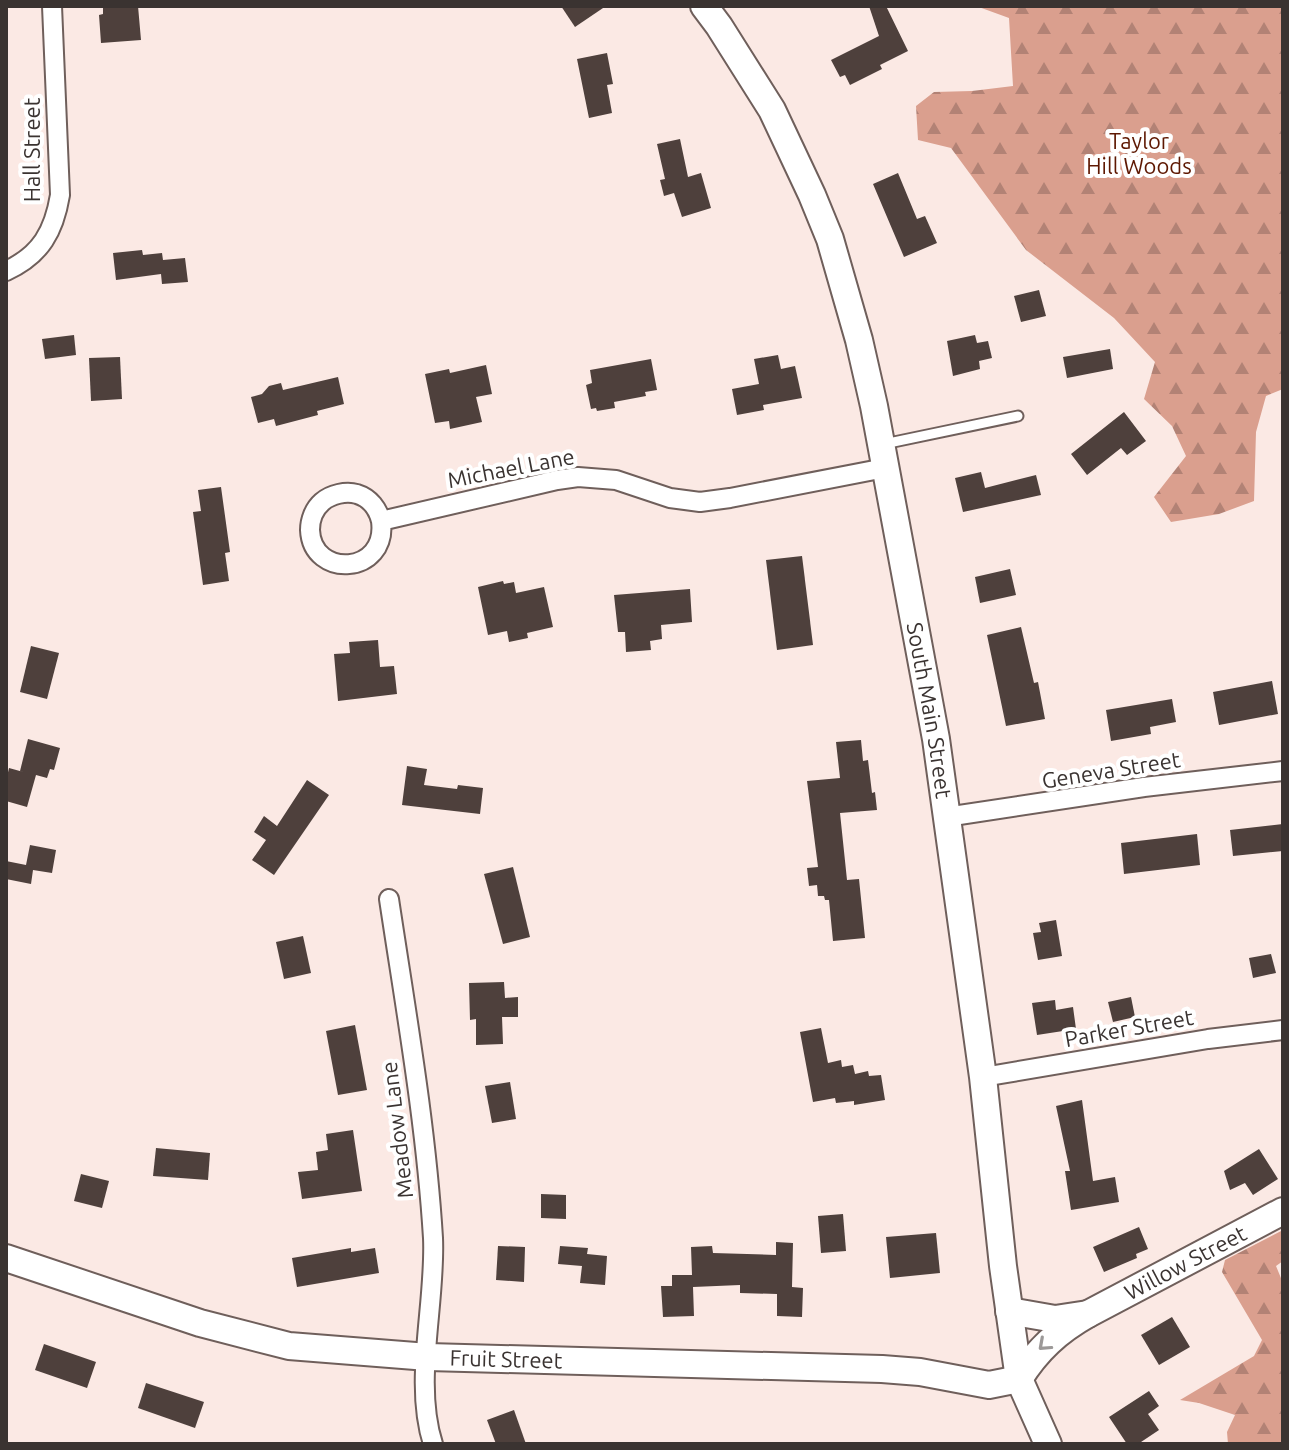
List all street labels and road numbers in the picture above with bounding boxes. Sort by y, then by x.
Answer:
street label: Hall Street [19,97,44,202]
street label: Michael Lane [445,443,576,492]
street label: South Main Street [903,620,957,800]
street label: Geneva Street [1040,746,1182,793]
street label: Parker Street [1063,1004,1196,1051]
street label: Meadow Lane [376,1060,417,1200]
street label: Willow Street [1120,1220,1250,1305]
street label: Fruit Street [449,1345,563,1373]

